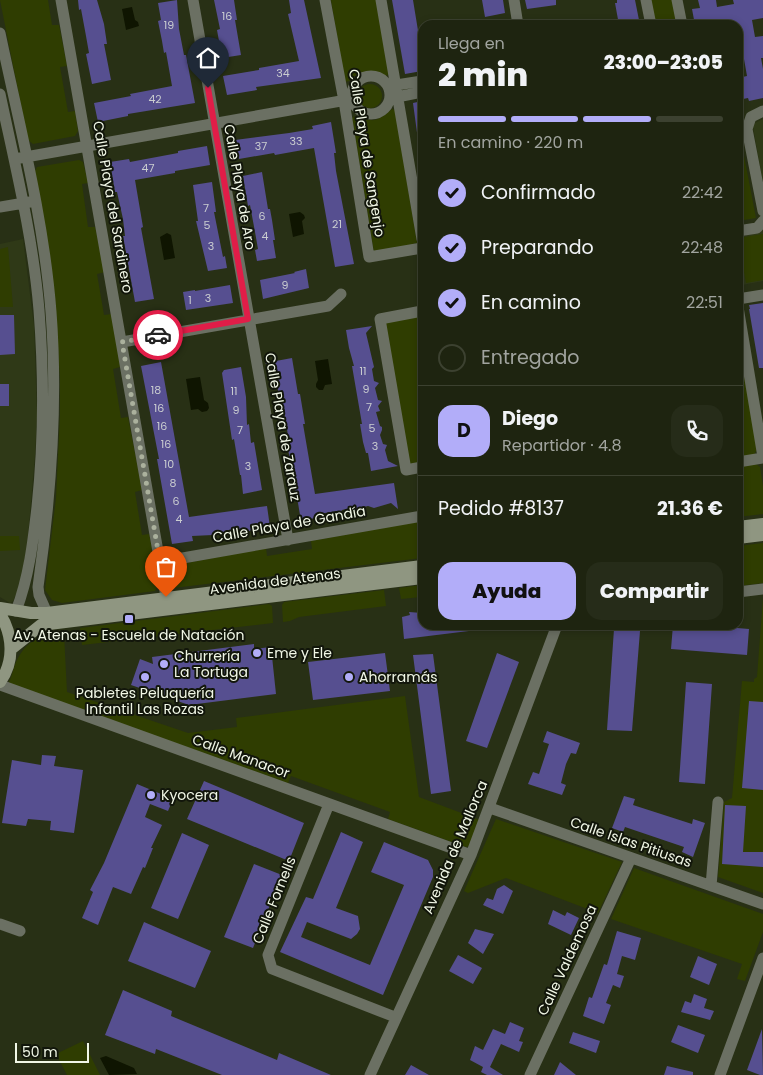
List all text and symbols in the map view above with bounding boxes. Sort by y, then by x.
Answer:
house number: 16 [222,8,232,24]
house number: 19 [164,17,174,33]
text: Llega en [438,32,505,55]
pin [187,37,229,88]
icon: home [194,44,222,72]
text: 23:00–23:05 [604,49,723,76]
text: 2 min [438,52,528,97]
house number: 34 [276,65,290,81]
street label: Calle Playa de Sangenjo [344,68,390,238]
house number: 42 [148,91,162,107]
street label: Calle Playa del Sardinero [88,119,138,295]
street label: Calle Playa de Aro [219,123,261,251]
text: En camino · 220 m [438,131,583,154]
house number: 33 [290,133,302,149]
house number: 37 [255,138,267,154]
house number: 47 [142,160,154,176]
icon: check [438,179,466,207]
text: Confirmado [481,179,595,206]
text: 22:42 [682,181,723,204]
house number: 7 [203,200,209,216]
house number: 6 [259,208,266,224]
house number: 21 [332,216,342,232]
house number: 5 [204,217,211,233]
house number: 4 [262,228,269,244]
icon: check [438,234,466,262]
text: Preparando [481,234,594,261]
text: 22:48 [681,236,723,259]
house number: 3 [208,238,214,254]
house number: 9 [282,277,289,293]
icon: check [438,289,466,317]
text: En camino [481,289,581,316]
house number: 3 [205,290,211,306]
text: 22:51 [686,291,723,314]
house number: 1 [188,292,192,308]
courier [133,310,183,360]
icon: car [144,321,172,349]
text: Entregado [481,344,579,371]
street label: Calle Playa de Zarauz [260,351,306,503]
house number: 11 [359,363,367,379]
house number: 9 [363,381,370,397]
house number: 18 [151,382,161,398]
house number: 11 [230,383,238,399]
house number: 7 [366,399,372,415]
house number: 16 [154,400,164,416]
house number: 9 [233,402,240,418]
text: Diego [502,405,558,432]
button: phone [671,405,723,457]
text: D [457,417,471,444]
house number: 16 [157,418,167,434]
house number: 5 [369,420,376,436]
house number: 7 [237,422,243,438]
text: Repartidor · 4.8 [502,434,622,457]
house number: 16 [161,436,171,452]
house number: 3 [372,438,378,454]
house number: 10 [164,456,174,472]
house number: 3 [245,458,251,474]
house number: 8 [170,475,177,491]
house number: 6 [173,493,180,509]
text: Pedido #8137 [438,495,564,522]
text: 21.36 € [657,495,723,522]
street label: Calle Playa de Gandía [211,501,367,547]
house number: 4 [176,511,183,527]
pin [145,546,187,597]
icon: bag [152,553,180,581]
button: Ayuda [438,562,576,620]
button: Compartir [586,562,723,620]
street label: Avenida de Atenas [208,563,342,599]
marker: Av. Atenas - Escuela de Natación [123,613,135,625]
place label: Av. Atenas - Escuela de Natación [14,625,245,645]
place label: Eme y Ele [267,643,332,663]
place label: Churrería La Tortuga [174,646,248,682]
marker: Eme y Ele [251,647,263,659]
marker: Churrería La Tortuga [158,658,170,670]
place label: Ahorramás [359,667,437,687]
marker: Pabletes Peluquería Infantil Las Rozas [139,671,151,683]
marker: Ahorramás [343,671,355,683]
place label: Pabletes Peluquería Infantil Las Rozas [76,683,214,719]
street label: Calle Manacor [190,729,292,783]
street label: Avenida de Mallorca [418,777,492,917]
place label: Kyocera [161,785,218,805]
marker: Kyocera [145,789,157,801]
street label: Calle Islas Pitiusas [568,812,694,872]
street label: Calle Fornells [247,853,301,947]
street label: Calle Valdemosa [533,901,601,1019]
scale bar [15,1040,89,1063]
text: 50 m [22,1042,58,1062]

